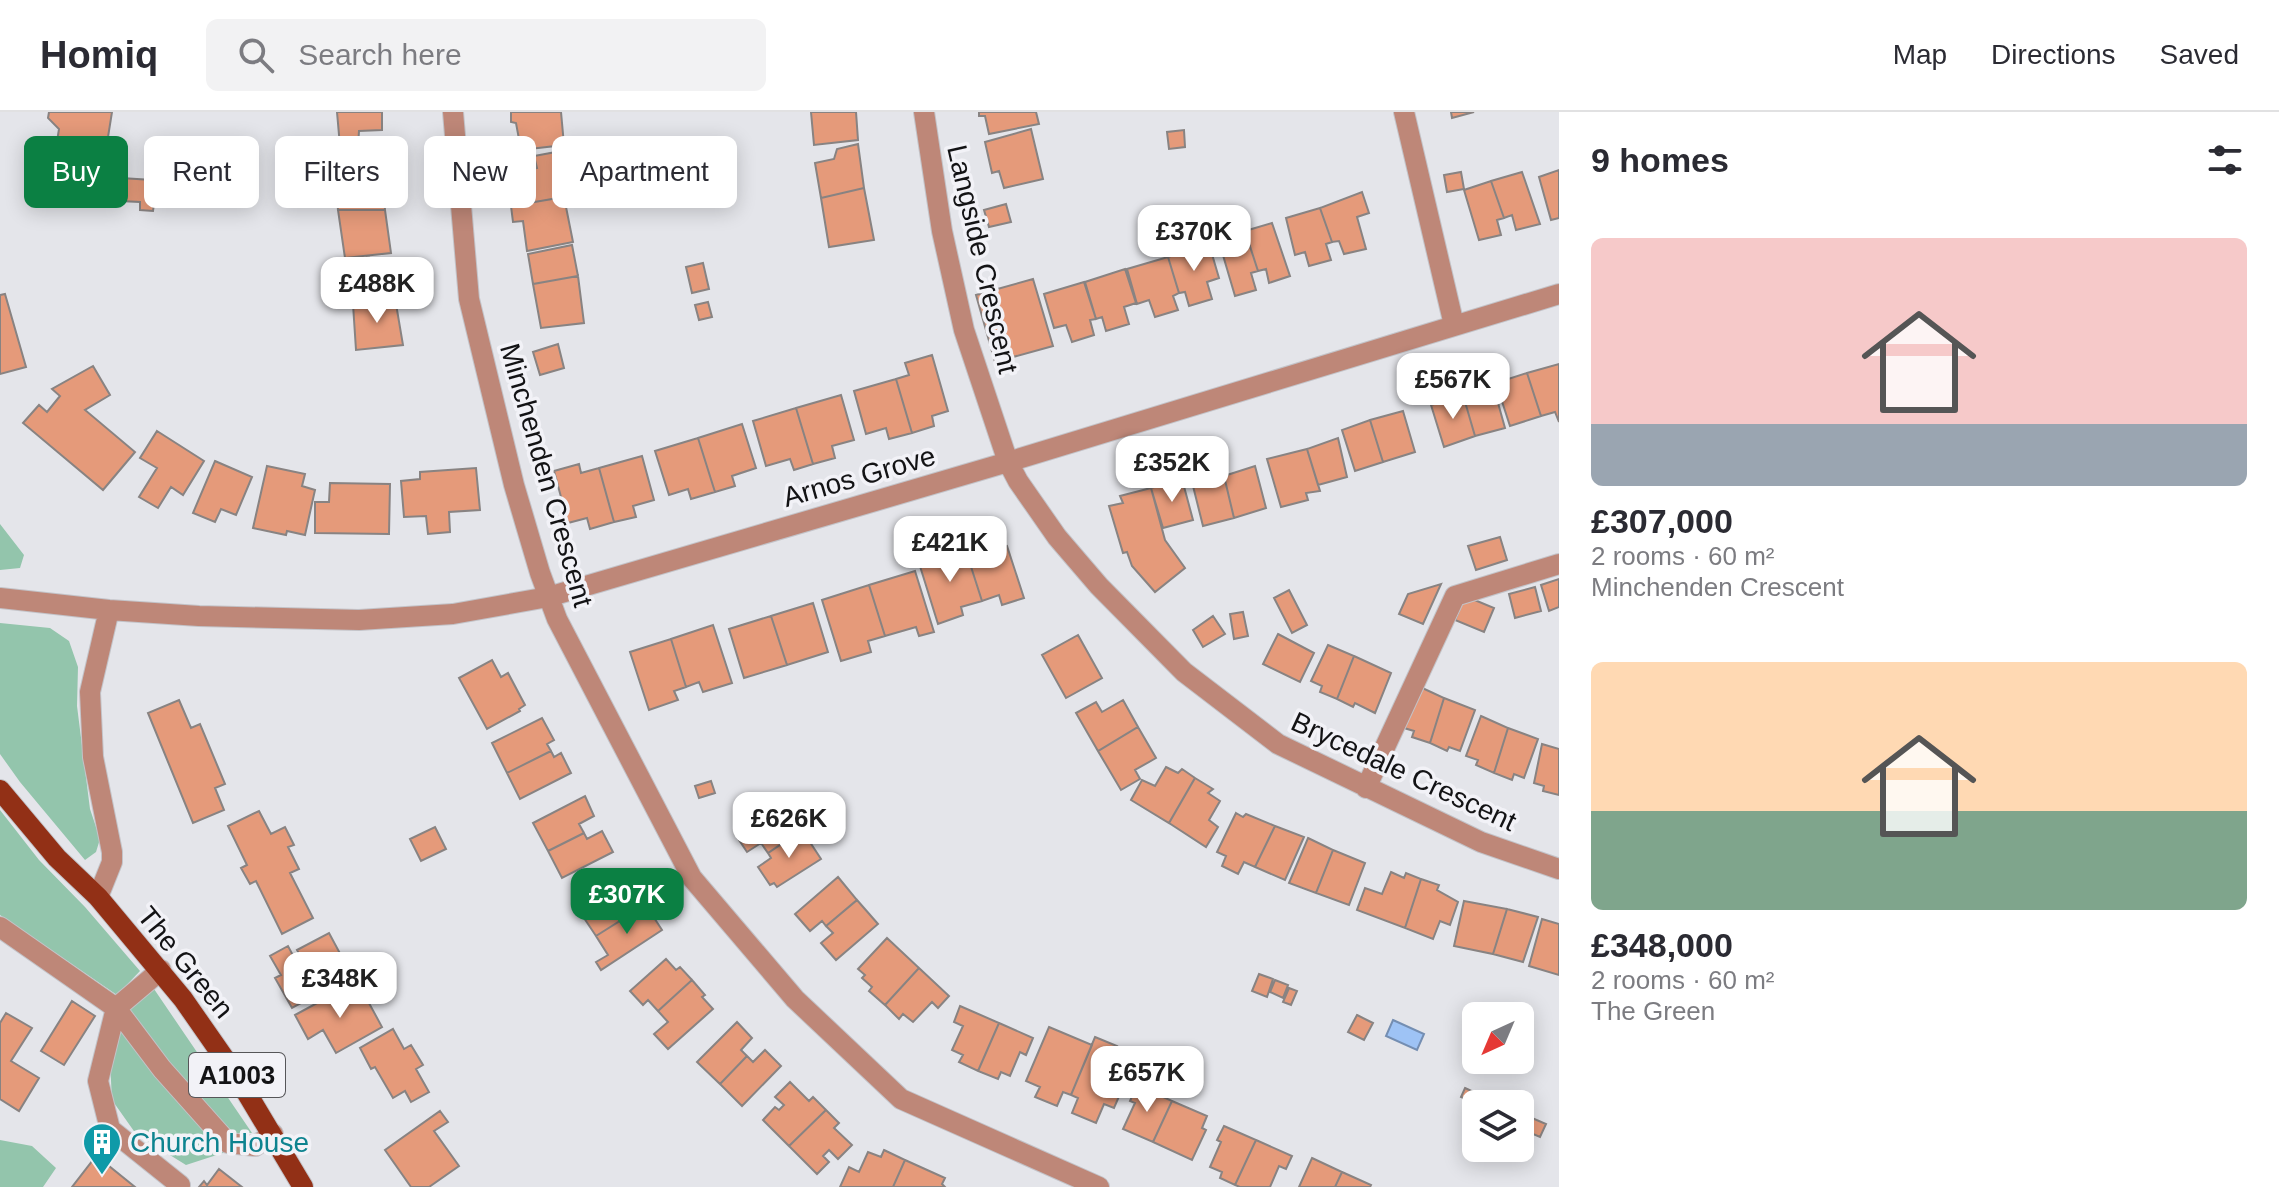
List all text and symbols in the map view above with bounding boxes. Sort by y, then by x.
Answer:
search box [206,19,766,91]
icon: search [234,33,278,77]
text: Homiq [40,34,158,76]
text: Search here [298,38,462,71]
text: Map [1893,39,1947,70]
text: Directions [1991,39,2116,70]
text: Saved [2160,39,2239,70]
chip: Buy [24,136,128,208]
chip: Rent [144,136,259,208]
chip: Filters [275,136,408,208]
chip: New [424,136,536,208]
chip: Apartment [552,136,737,208]
icon: filters [2203,138,2247,182]
text: 9 homes [1591,141,1729,179]
street label: Langside Crescent [941,142,1024,377]
pin: £370K [1138,205,1250,273]
text: £370K [1156,216,1232,246]
pin: £488K [321,257,433,325]
text: £488K [339,268,415,298]
icon: home [1847,290,1991,434]
street label: Minchenden Crescent [494,340,599,611]
pin: £567K [1397,353,1509,421]
text: £567K [1415,364,1491,394]
pin: £352K [1116,436,1228,504]
street label: Arnos Grove [779,440,939,513]
text: £352K [1134,447,1210,477]
text: £307,000 [1591,502,1733,540]
pin: £421K [894,516,1006,584]
text: £421K [912,527,988,557]
text: 2 rooms · 60 m² [1591,541,1775,571]
text: Minchenden Crescent [1591,572,1844,602]
street label: Brycedale Crescent [1287,706,1521,837]
icon: home [1847,714,1991,858]
pin: £626K [733,792,845,860]
text: £626K [751,803,827,833]
pin: £307K [571,868,683,936]
text: £307K [589,879,665,909]
street label: The Green [131,901,240,1024]
text: £348,000 [1591,926,1733,964]
pin: £348K [284,952,396,1020]
text: £348K [302,963,378,993]
text: 2 rooms · 60 m² [1591,965,1775,995]
text: The Green [1591,996,1715,1026]
north arrow [1462,1002,1534,1074]
map controls [1462,1002,1534,1162]
pin: £657K [1091,1046,1203,1114]
road number: A1003 [189,1053,285,1097]
text: £657K [1109,1057,1185,1087]
button: layers [1462,1090,1534,1162]
building icon: Church House [81,1121,123,1176]
place label: Church House [130,1127,309,1158]

